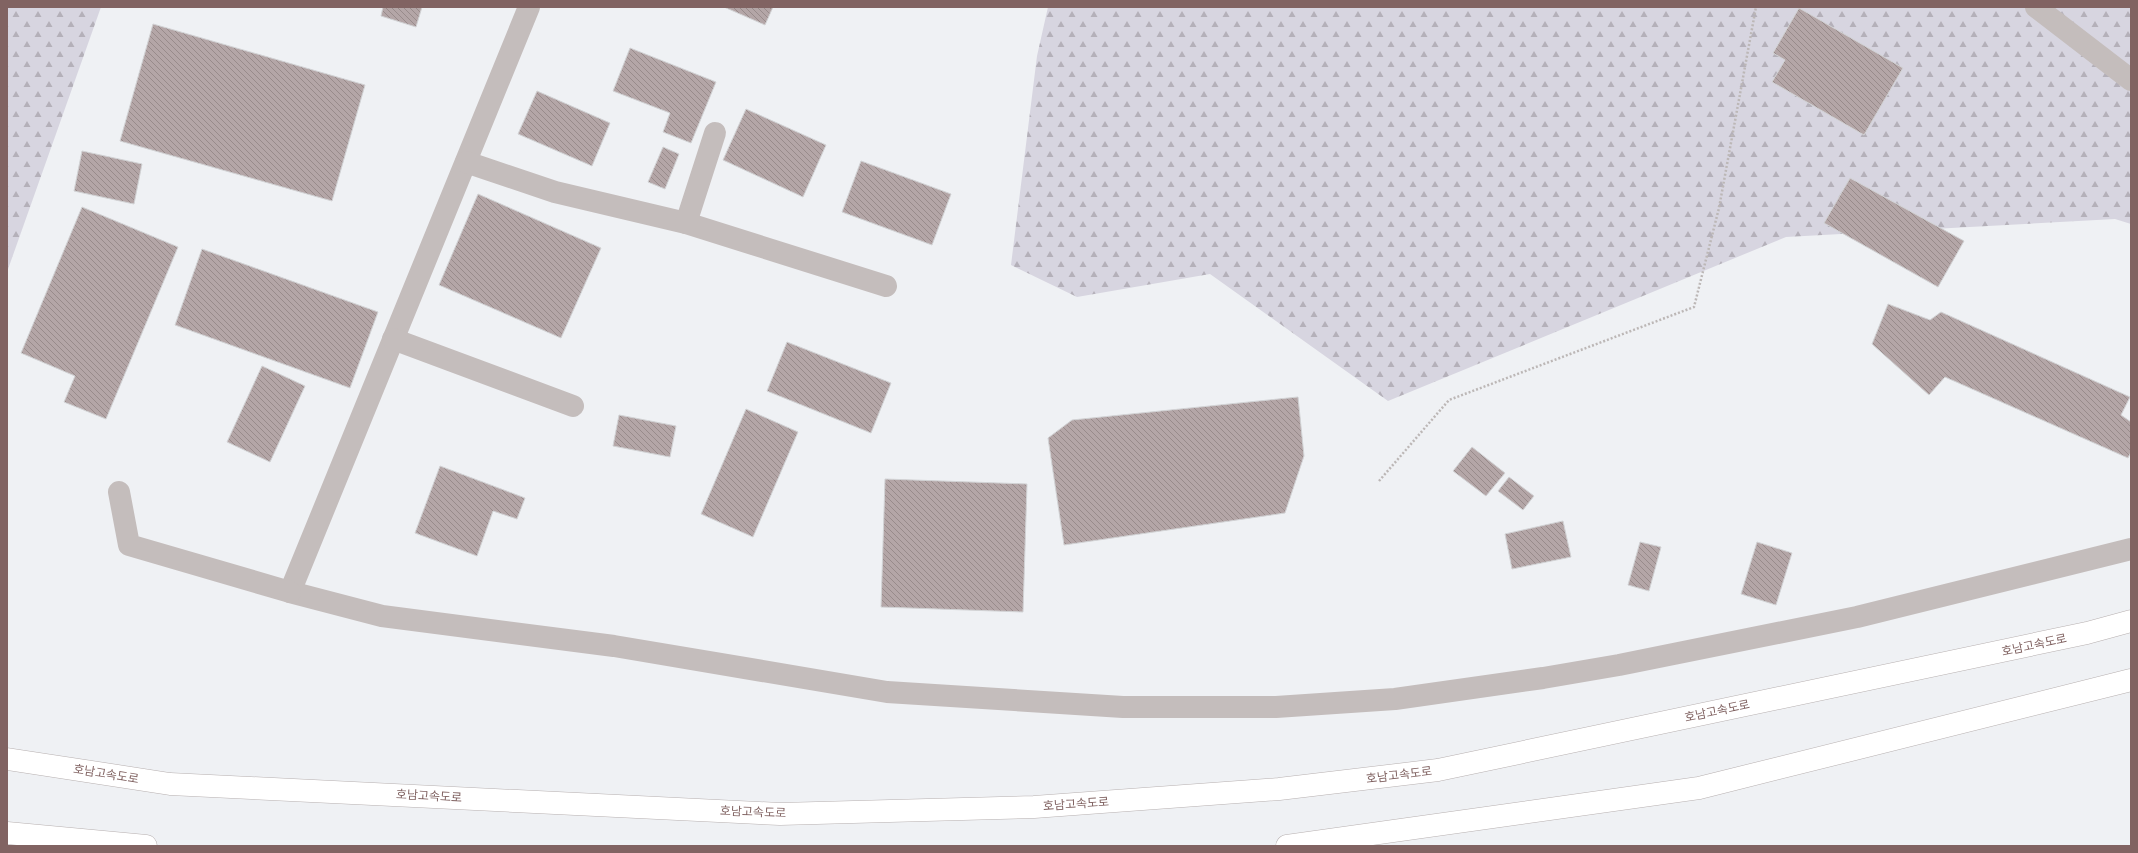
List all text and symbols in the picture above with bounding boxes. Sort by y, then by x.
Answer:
street label: 호남고속도로 [2000,631,2068,659]
street label: 호남고속도로 [1683,697,1751,725]
street label: 호남고속도로 [72,762,140,786]
street label: 호남고속도로 [1365,764,1433,786]
street label: 호남고속도로 [396,787,462,805]
street label: 호남고속도로 [1042,795,1110,813]
street label: 호남고속도로 [720,804,786,820]

